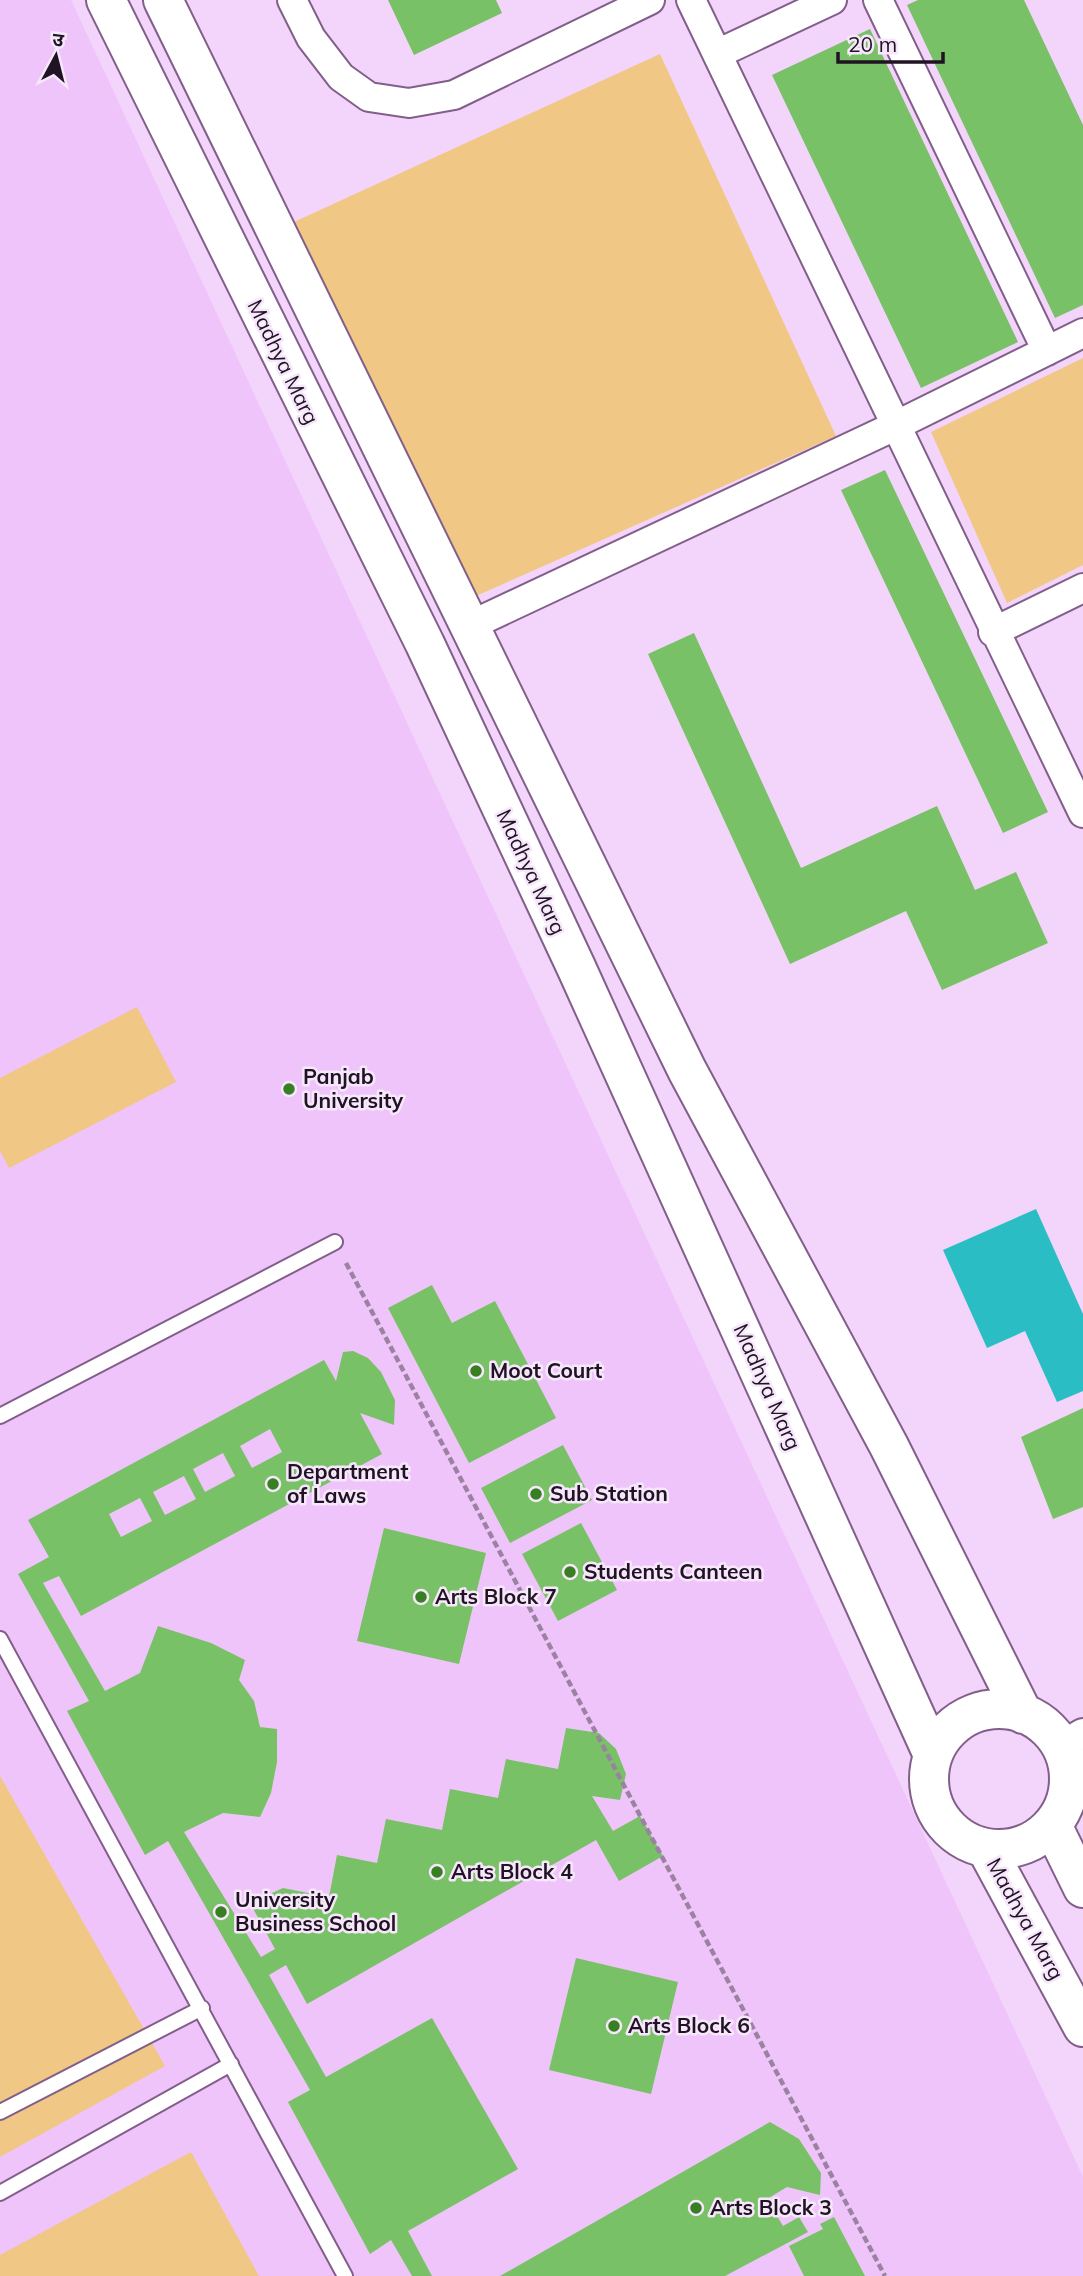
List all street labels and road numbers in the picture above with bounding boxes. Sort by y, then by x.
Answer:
street label: Madhya Marg [243,295,325,428]
street label: Madhya Marg [492,805,572,938]
street label: Madhya Marg [729,1320,807,1454]
street label: Madhya Marg [982,1853,1070,1984]

